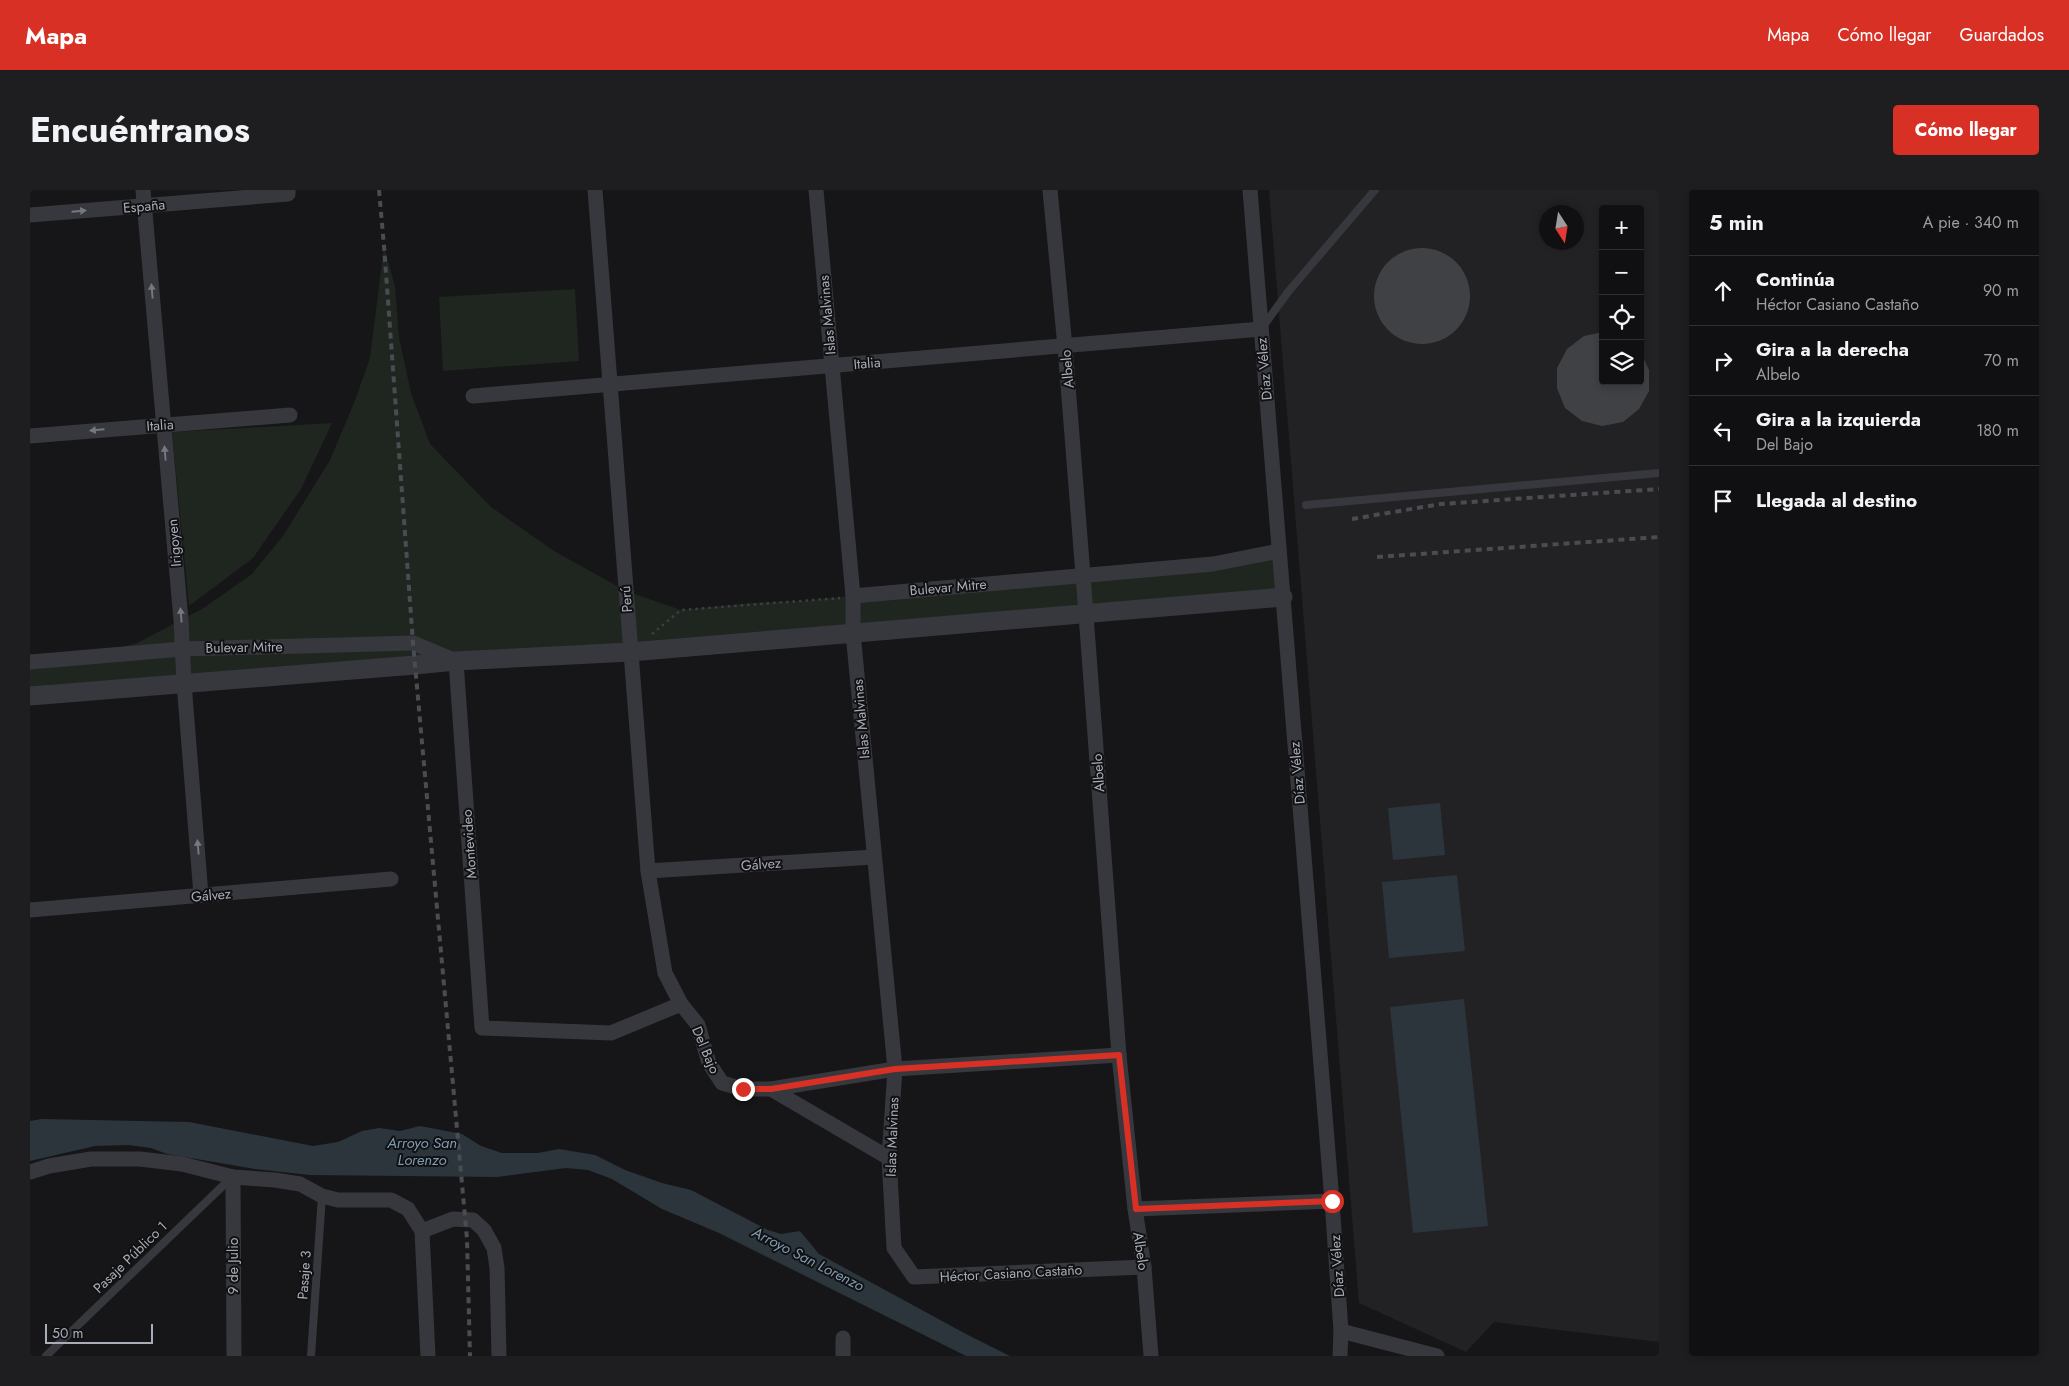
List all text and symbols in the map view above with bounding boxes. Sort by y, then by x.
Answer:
text: Mapa [25,18,87,53]
text: Mapa [1767,22,1809,48]
text: Cómo llegar [1837,22,1932,48]
text: Guardados [1960,22,2044,48]
text: Encuéntranos [30,105,250,155]
button: Cómo llegar [1893,105,2039,155]
street label: España [122,194,166,218]
north arrow [1539,205,1584,250]
map controls [1599,205,1644,385]
button: + [1599,205,1644,250]
one-way arrow [71,207,87,215]
text: 5 min [1709,208,1764,238]
text: A pie · 340 m [1923,211,2019,234]
button: − [1599,250,1644,295]
text: Continúa [1756,266,1835,293]
street label: Islas Malvinas [814,274,840,356]
icon: ahead [1709,277,1737,305]
text: 90 m [1983,279,2019,302]
one-way arrow [147,283,155,299]
text: Héctor Casiano Castaño [1756,293,1919,316]
button: locate [1599,295,1644,340]
street label: Díaz Vélez [1251,336,1277,401]
text: Gira a la derecha [1756,336,1909,363]
button: layers [1599,340,1644,385]
icon: right [1709,347,1737,375]
street label: Albelo [1055,349,1079,389]
text: 70 m [1984,349,2019,372]
street label: Italia [853,352,881,374]
text: Albelo [1756,363,1800,386]
text: Gira a la izquierda [1756,406,1921,433]
street label: Italia [146,414,174,436]
icon: left [1709,417,1737,445]
text: 180 m [1976,419,2019,442]
one-way arrow [88,427,104,435]
text: Del Bajo [1756,433,1813,456]
one-way arrow [161,445,169,461]
icon: arrive [1709,487,1737,515]
text: Llegada al destino [1756,487,1917,514]
street label: Irigoyen [162,518,186,568]
street label: Bulevar Mitre [909,574,987,600]
street label: Perú [615,585,637,613]
one-way arrow [176,607,184,623]
street label: Bulevar Mitre [205,636,283,658]
street label: Islas Malvinas [848,678,874,760]
street label: Díaz Vélez [1284,740,1310,805]
street label: Albelo [1087,753,1109,793]
street label: Montevideo [457,808,481,879]
one-way arrow [193,839,201,855]
street label: Gálvez [740,853,782,875]
street label: Gálvez [190,883,232,907]
street label: Del Bajo [687,1023,725,1077]
route end [732,1078,755,1101]
street label: Islas Malvinas [881,1096,903,1177]
water label: Arroyo San Lorenzo [386,1132,457,1171]
route start [1321,1190,1344,1213]
street label: Pasaje Público 1 [89,1216,171,1298]
water label: Arroyo San Lorenzo [747,1221,868,1297]
street label: Albelo [1128,1231,1154,1272]
street label: Díaz Vélez [1325,1234,1349,1298]
street label: 9 de Julio [223,1237,243,1294]
street label: Pasaje 3 [292,1250,316,1300]
street label: Héctor Casiano Castaño [939,1259,1083,1287]
scale bar [45,1321,152,1344]
text: 50 m [52,1323,83,1343]

